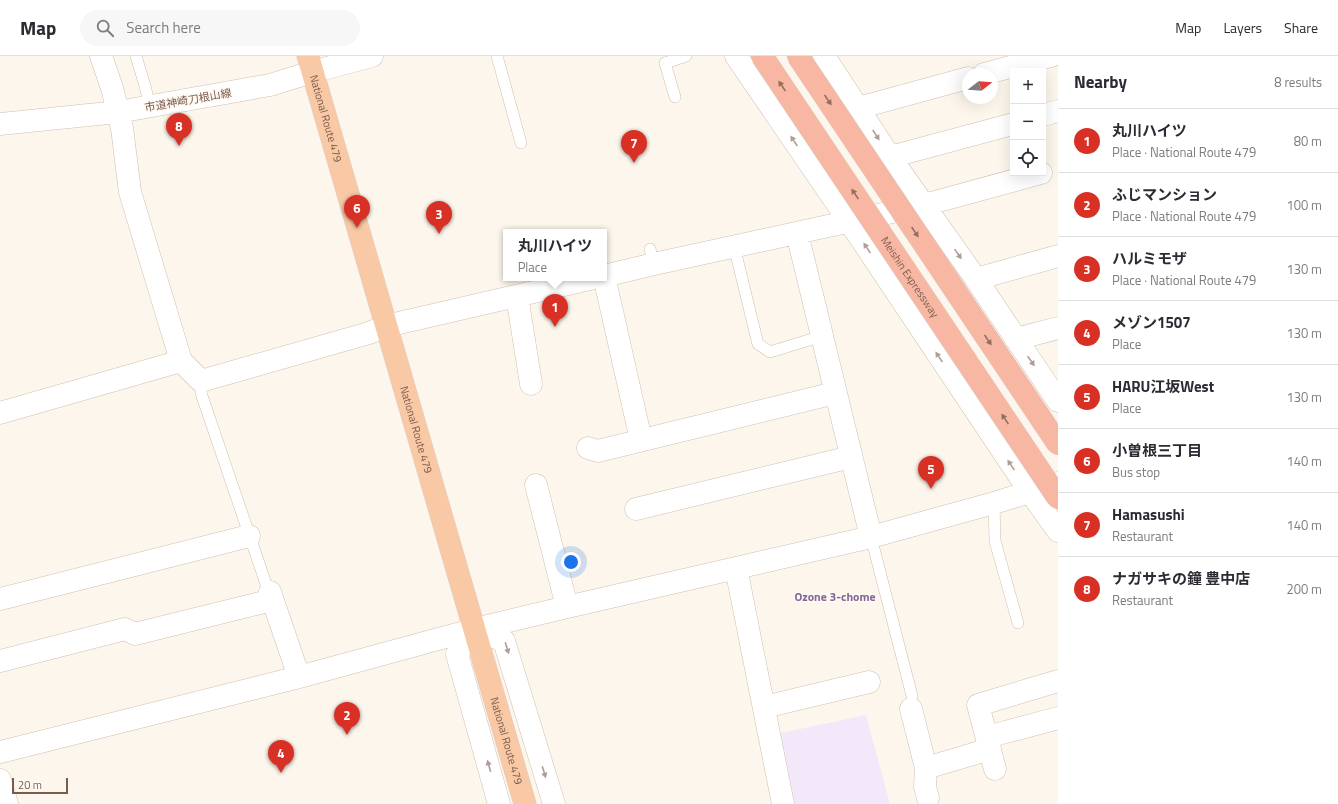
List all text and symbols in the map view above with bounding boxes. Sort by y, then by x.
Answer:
search box [80,10,360,46]
text: Map [20,13,56,42]
text: Search here [126,16,201,39]
icon: search [94,17,116,39]
text: Map [1175,17,1201,38]
text: Layers [1223,17,1262,38]
text: Share [1284,17,1318,38]
north arrow [962,68,998,104]
map controls [1010,68,1046,176]
button: + [1010,68,1046,104]
text: Nearby [1074,69,1127,95]
text: 8 results [1274,72,1322,92]
street label: National Route 479 [306,73,346,164]
one-way arrow [779,80,786,92]
street label: 市道神崎刀根山線 [143,84,233,116]
one-way arrow [824,95,832,105]
button: − [1010,104,1046,140]
pin: 8 [166,113,192,146]
text: 丸川ハイツ [1112,119,1187,142]
pin: 7 [621,130,647,163]
one-way arrow [872,130,880,141]
text: 1 [1083,131,1091,151]
text: 80 m [1294,131,1322,151]
one-way arrow [790,136,798,146]
button: locate [1010,140,1046,176]
text: Place · National Route 479 [1112,142,1256,162]
text: ふじマンション [1112,183,1217,206]
one-way arrow [851,189,858,200]
pin: 6 [344,195,370,228]
text: 2 [1083,195,1091,215]
text: 100 m [1286,195,1322,215]
pin: 3 [426,201,452,234]
text: Place · National Route 479 [1112,206,1256,226]
one-way arrow [912,226,919,237]
popup [503,229,607,281]
street label: Meishin Expressway [877,233,943,321]
text: 丸川ハイツ [518,234,592,257]
one-way arrow [863,243,871,254]
text: ハルミモザ [1112,247,1187,270]
one-way arrow [954,249,962,259]
text: Place [518,257,547,277]
text: 3 [1083,259,1091,279]
text: 130 m [1286,259,1322,279]
text: Place · National Route 479 [1112,270,1256,290]
pin: 1 [542,294,568,327]
text: メゾン1507 [1112,311,1191,334]
text: 4 [1083,323,1091,343]
text: 130 m [1286,323,1322,343]
one-way arrow [984,334,991,346]
text: Place [1112,334,1141,354]
one-way arrow [935,352,943,362]
one-way arrow [1027,356,1035,367]
text: HARU江坂West [1112,375,1214,398]
street label: National Route 479 [396,384,437,475]
text: 5 [1083,387,1091,407]
text: 130 m [1286,387,1322,407]
text: Place [1112,398,1141,418]
one-way arrow [1001,414,1009,424]
text: 小曽根三丁目 [1112,439,1202,462]
text: 6 [1083,451,1091,471]
text: 140 m [1286,451,1322,471]
pin: 5 [918,456,944,489]
one-way arrow [1007,460,1015,470]
text: Bus stop [1112,462,1160,482]
text: Hamasushi [1112,503,1185,526]
text: 7 [1083,515,1091,535]
text: 140 m [1286,515,1322,535]
text: Restaurant [1112,526,1173,546]
your location [561,552,581,572]
text: ナガサキの鐘 豊中店 [1112,567,1250,590]
text: 8 [1083,579,1091,599]
text: 200 m [1286,579,1322,599]
district label: Ozone 3-chome [794,587,876,606]
text: Restaurant [1112,590,1173,610]
one-way arrow [504,642,510,654]
street label: National Route 479 [486,695,527,786]
pin: 2 [334,702,360,735]
pin: 4 [268,740,294,773]
one-way arrow [485,760,491,773]
one-way arrow [541,766,547,778]
scale bar [12,776,68,795]
text: 20 m [18,777,42,793]

